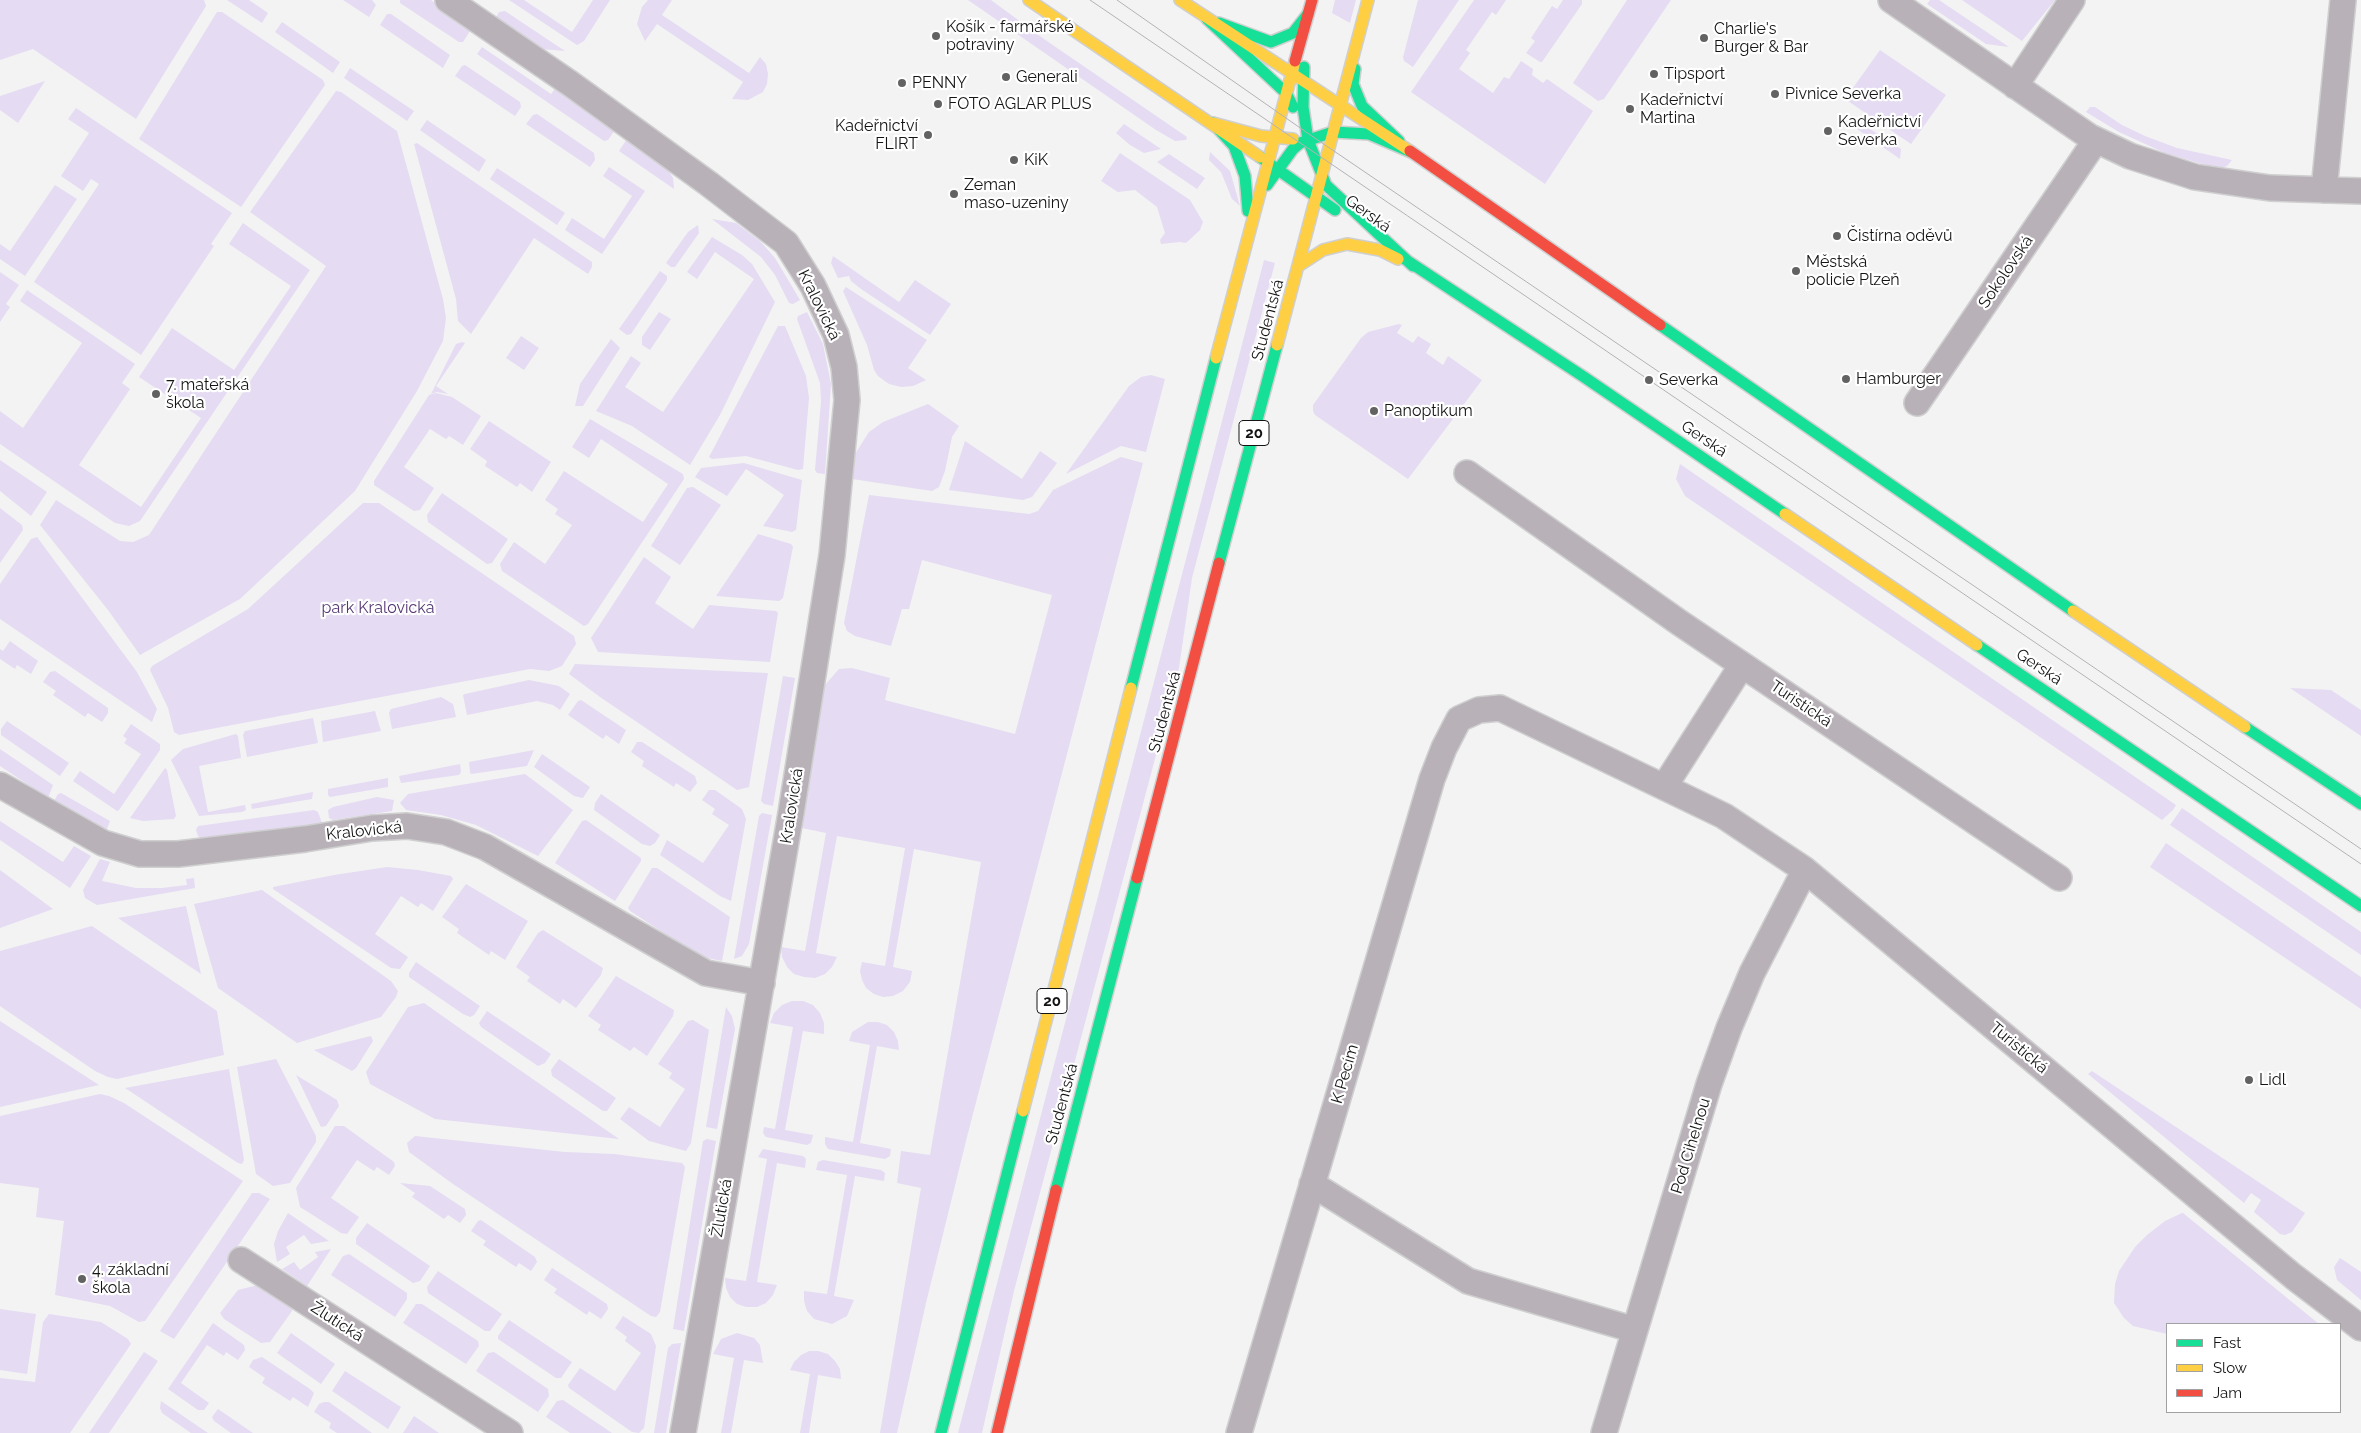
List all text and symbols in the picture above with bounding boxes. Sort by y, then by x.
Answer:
place label: Košík - farmářské potraviny [946,17,1074,55]
place label: Charlie's Burger & Bar [1714,19,1808,57]
marker: Košík - farmářské potraviny [930,30,942,42]
marker: Charlie's Burger & Bar [1698,32,1710,44]
place label: Tipsport [1664,64,1725,84]
place label: Generali [1016,67,1078,87]
marker: Tipsport [1648,68,1660,80]
marker: Generali [1000,71,1012,83]
place label: PENNY [912,73,967,93]
marker: PENNY [896,77,908,89]
place label: Pivnice Severka [1785,84,1901,104]
marker: Pivnice Severka [1769,88,1781,100]
place label: Kadeřnictví Martina [1640,90,1723,128]
place label: FOTO AGLAR PLUS [948,94,1091,114]
marker: FOTO AGLAR PLUS [932,98,944,110]
marker: Kadeřnictví Martina [1624,103,1636,115]
place label: Kadeřnictví Severka [1838,112,1921,150]
place label: Kadeřnictví FLIRT [835,116,918,154]
marker: Kadeřnictví Severka [1822,125,1834,137]
marker: Kadeřnictví FLIRT [922,129,934,141]
place label: KiK [1024,150,1048,170]
marker: KiK [1008,154,1020,166]
place label: Zeman maso-uzeniny [964,175,1069,213]
marker: Zeman maso-uzeniny [948,188,960,200]
street label: Gerská [1342,191,1394,237]
place label: Čistírna oděvů [1847,226,1952,246]
marker: Čistírna oděvů [1831,230,1843,242]
street label: Sokolovská [1975,232,2037,312]
place label: Městská policie Plzeň [1806,252,1900,290]
marker: Městská policie Plzeň [1790,265,1802,277]
street label: Kralovická [794,267,844,343]
street label: Studentská [1248,277,1288,363]
place label: Hamburger [1856,369,1941,389]
place label: Severka [1659,370,1718,390]
marker: Hamburger [1840,373,1852,385]
marker: Severka [1643,374,1655,386]
place label: 7. mateřská škola [166,375,249,413]
marker: 7. mateřská škola [150,388,162,400]
place label: Panoptikum [1384,401,1473,421]
marker: Panoptikum [1368,405,1380,417]
street label: Gerská [1677,417,1731,461]
road number: 20 [1239,420,1269,446]
park label: park Kralovická [322,598,434,618]
street label: Gerská [2012,645,2066,689]
street label: Studentská [1145,669,1185,755]
street label: Turistická [1767,677,1835,731]
street label: Kralovická [777,767,807,845]
street label: Kralovická [325,817,403,845]
road number: 20 [1037,988,1067,1014]
street label: Turistická [1986,1018,2052,1078]
street label: K Pecím [1327,1042,1363,1106]
street label: Studentská [1042,1061,1082,1147]
place label: Lidl [2259,1070,2286,1090]
marker: Lidl [2243,1074,2255,1086]
street label: Pod Cihelnou [1667,1096,1715,1196]
street label: Žlutická [707,1177,737,1239]
place label: 4. základní škola [92,1260,169,1298]
marker: 4. základní škola [76,1273,88,1285]
street label: Žlutická [307,1298,367,1346]
legend [2166,1323,2341,1413]
text: Fast [2213,1334,2241,1352]
text: Slow [2213,1359,2247,1377]
text: Jam [2213,1384,2242,1402]

